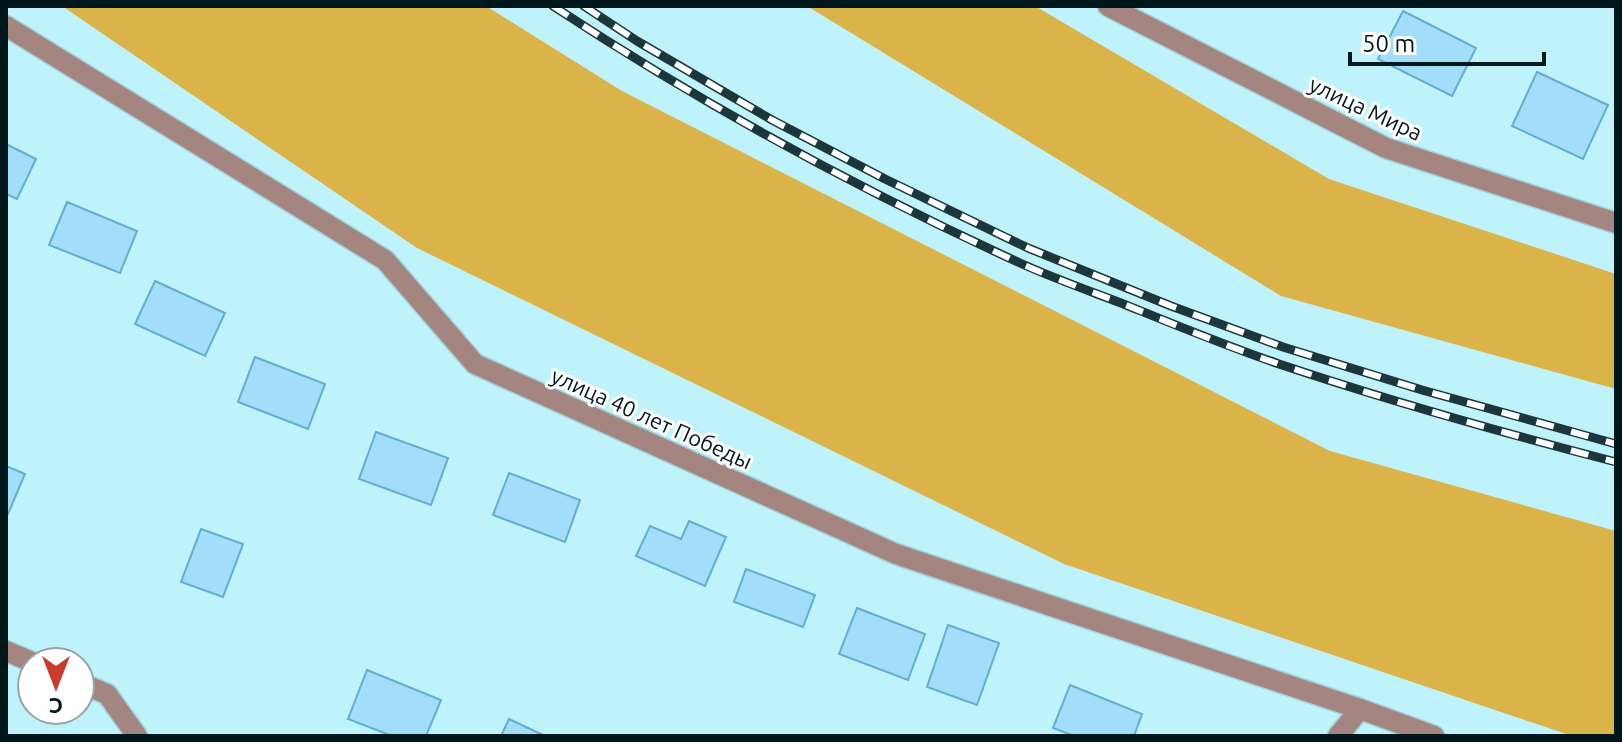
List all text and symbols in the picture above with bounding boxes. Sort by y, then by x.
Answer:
scale bar [1350,16,1544,66]
text: 50 m [1362,30,1415,57]
street label: улица Мира [1306,71,1426,145]
street label: улица 40 лет Победы [548,362,756,474]
north arrow [16,646,96,726]
text: С [49,694,63,719]

